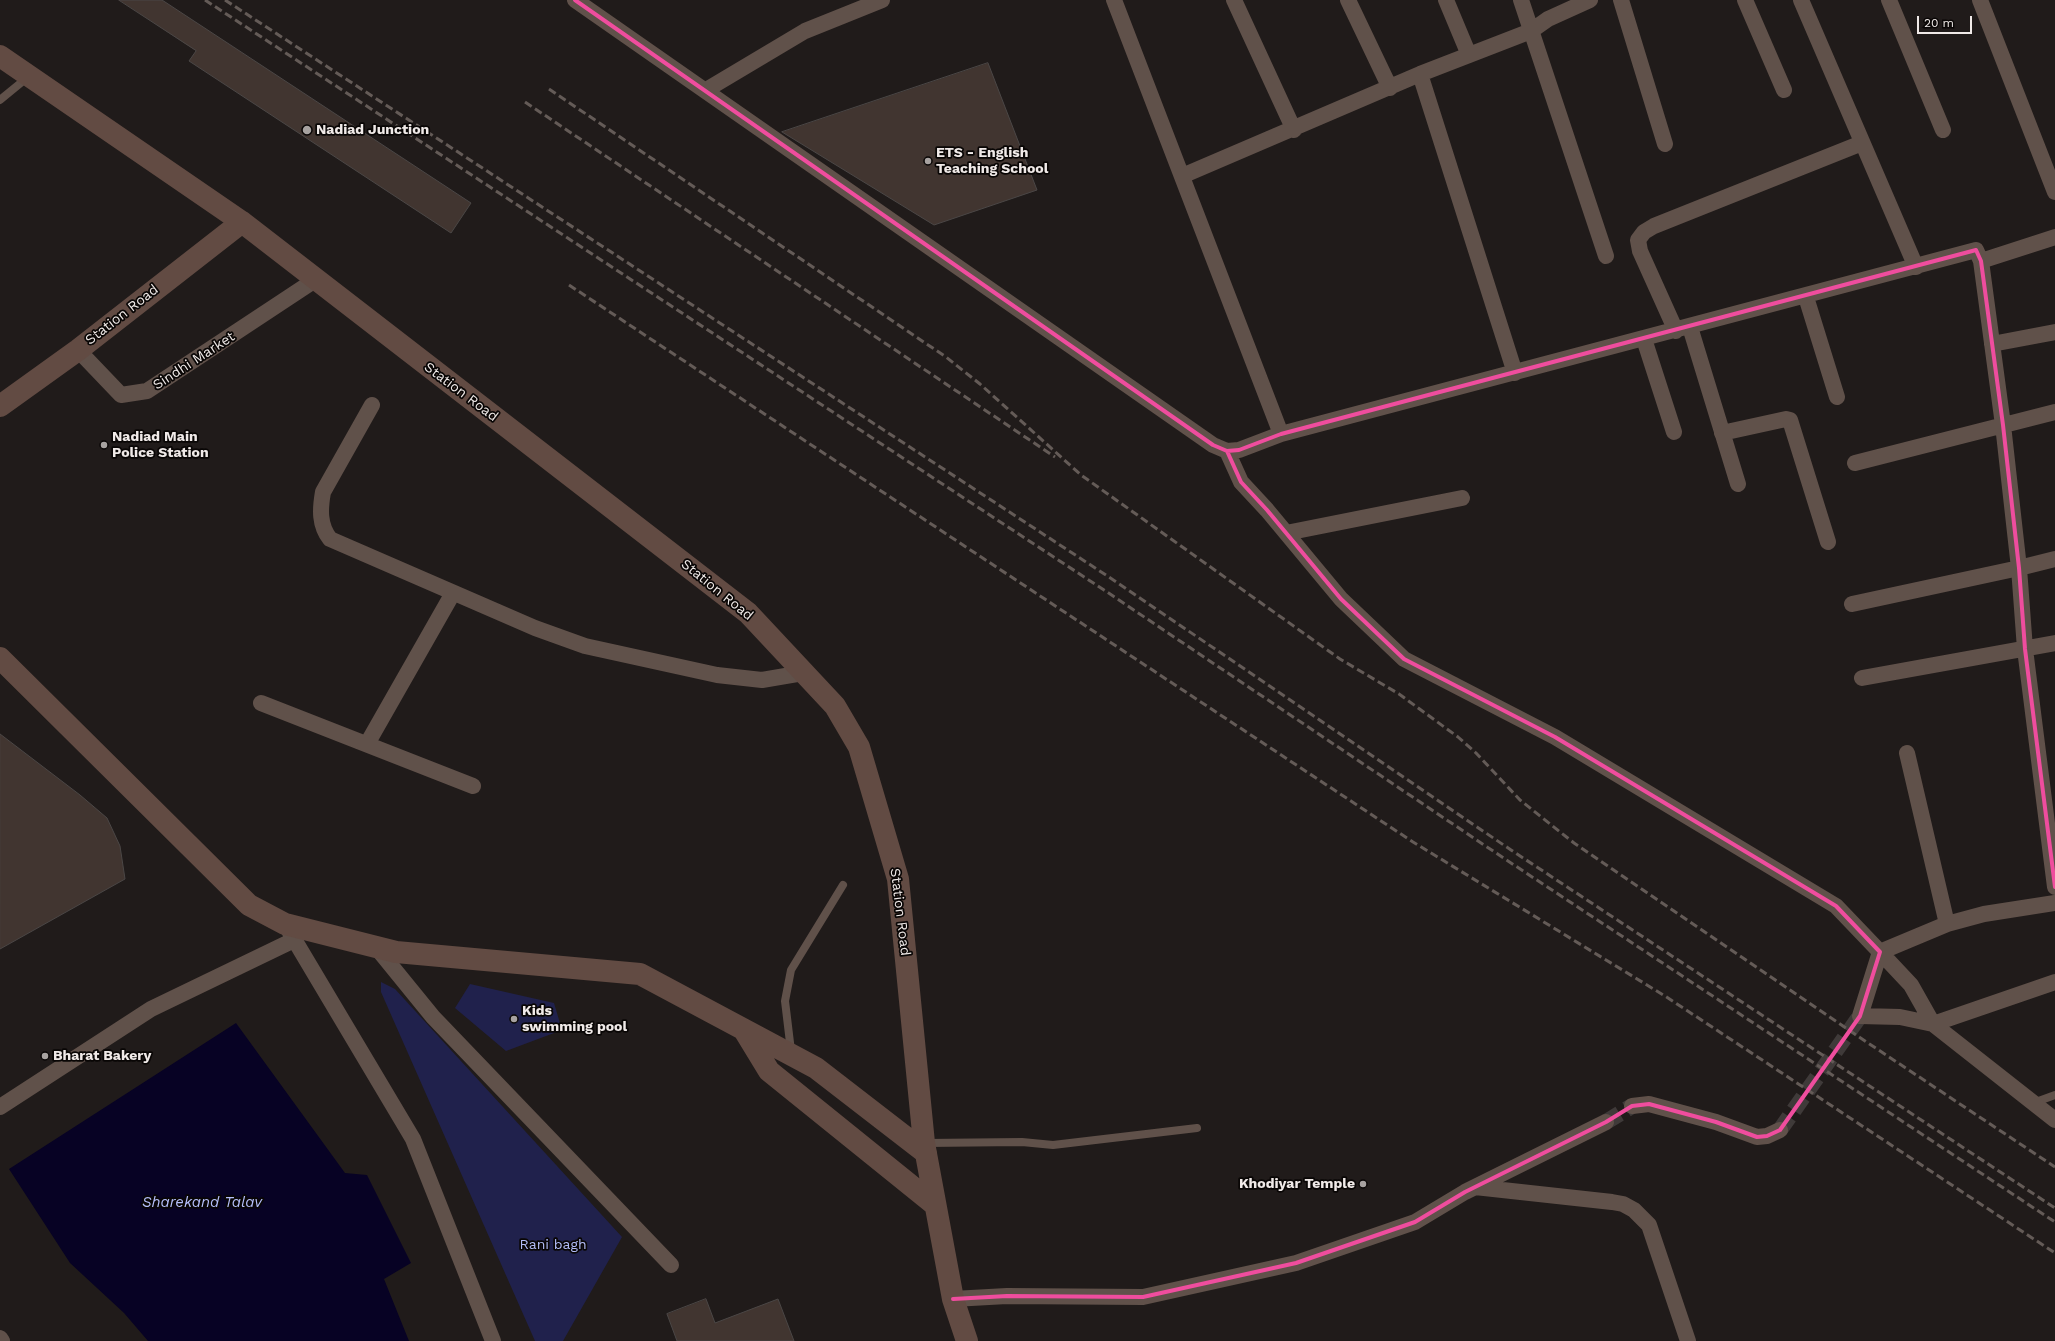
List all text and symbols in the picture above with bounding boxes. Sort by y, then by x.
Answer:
scale bar [1919,8,1974,34]
text: 20 m [1924,16,1954,30]
place label: Nadiad Junction [316,122,429,138]
marker: Nadiad Junction [301,124,313,136]
place label: ETS - English Teaching School [936,145,1048,178]
marker: ETS - English Teaching School [923,156,933,166]
street label: Station Road [82,281,162,349]
street label: Sindhi Market [150,328,238,394]
street label: Station Road [421,359,501,425]
place label: Nadiad Main Police Station [112,429,209,462]
marker: Nadiad Main Police Station [99,440,109,450]
street label: Station Road [677,556,757,624]
street label: Station Road [886,867,914,957]
place label: Kids swimming pool [522,1003,627,1036]
marker: Kids swimming pool [509,1014,519,1024]
place label: Bharat Bakery [53,1048,151,1064]
marker: Bharat Bakery [40,1051,50,1061]
place label: Khodiyar Temple [1239,1176,1355,1192]
marker: Khodiyar Temple [1358,1179,1368,1189]
water label: Sharekand Talav [142,1194,262,1212]
park label: Rani bagh [519,1237,587,1253]

